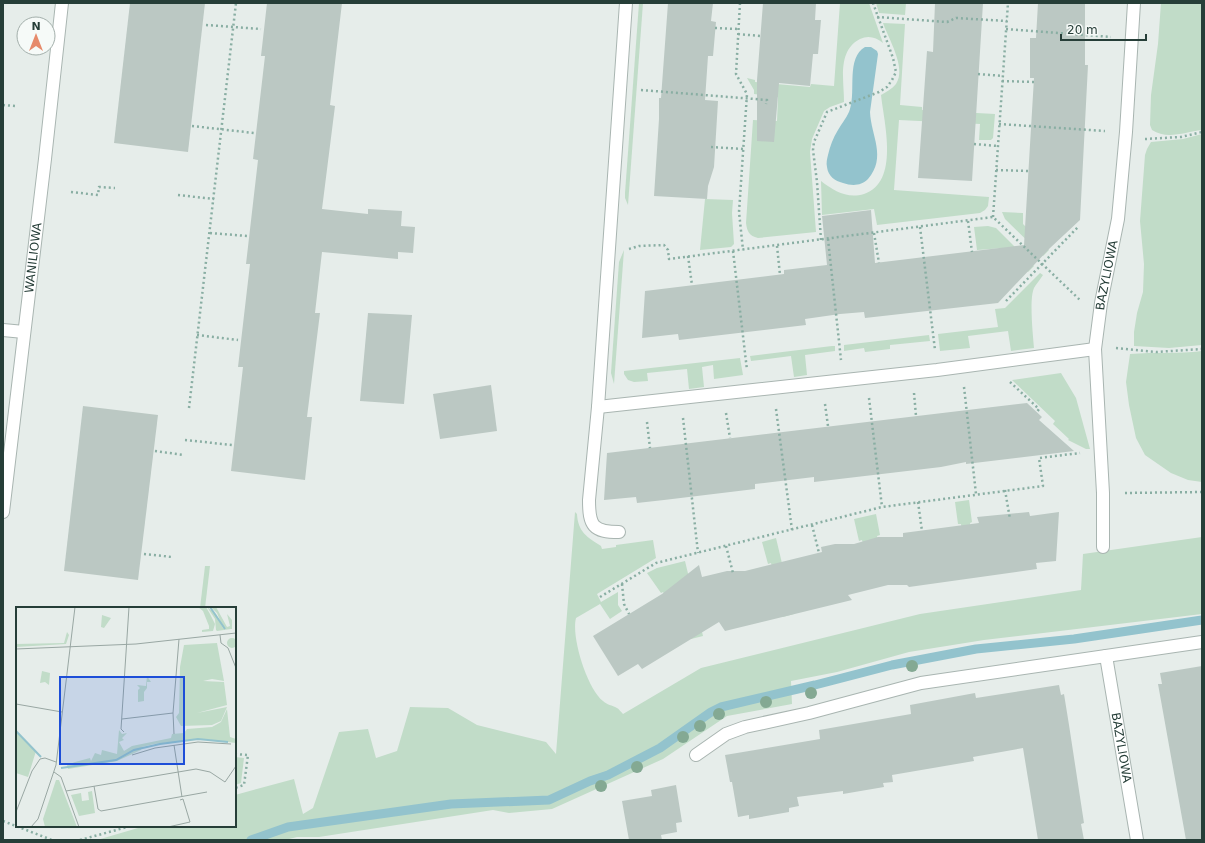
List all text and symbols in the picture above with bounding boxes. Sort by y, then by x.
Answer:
north arrow [16,16,56,56]
scale bar [1061,16,1146,42]
text: N [31,20,41,33]
text: 20 m [1067,23,1098,37]
street label: WANILIOWA [22,221,44,294]
street label: BAZYLIOWA [1093,238,1121,311]
inset map [16,607,236,827]
street label: BAZYLIOWA [1109,711,1134,785]

